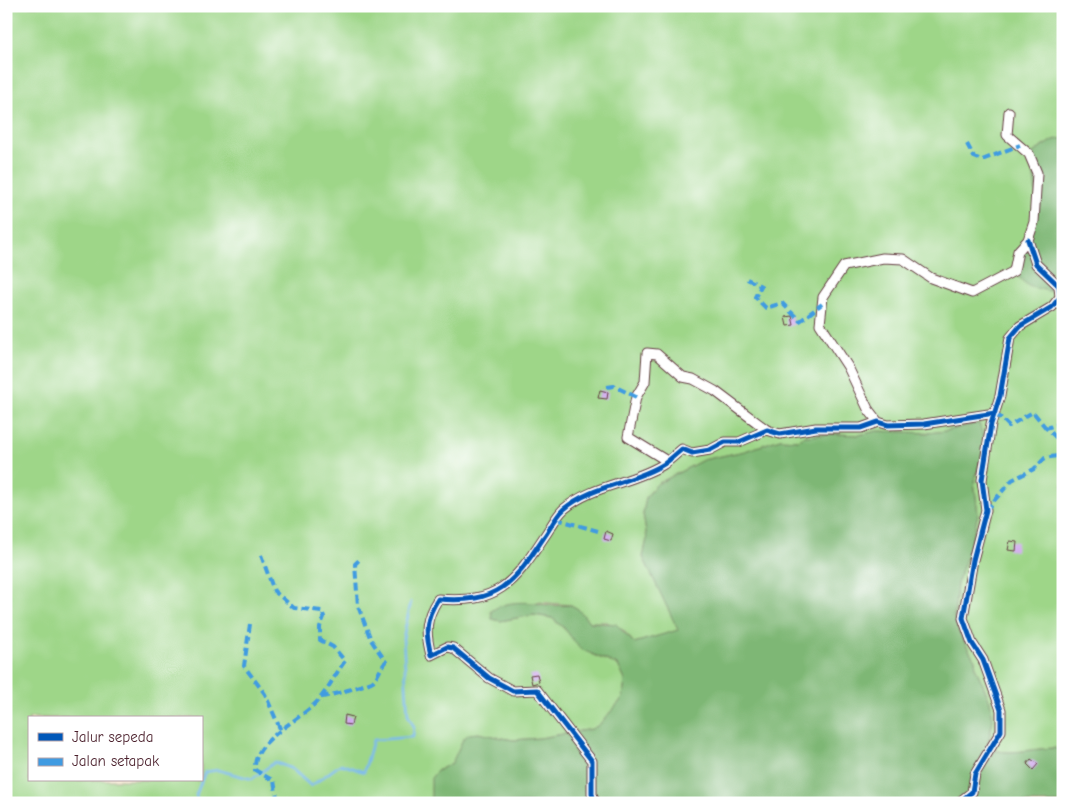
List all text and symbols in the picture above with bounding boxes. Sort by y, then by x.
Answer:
legend [28,716,202,782]
text: Jalur sepeda [72,728,153,746]
text: Jalan setapak [72,752,160,770]

